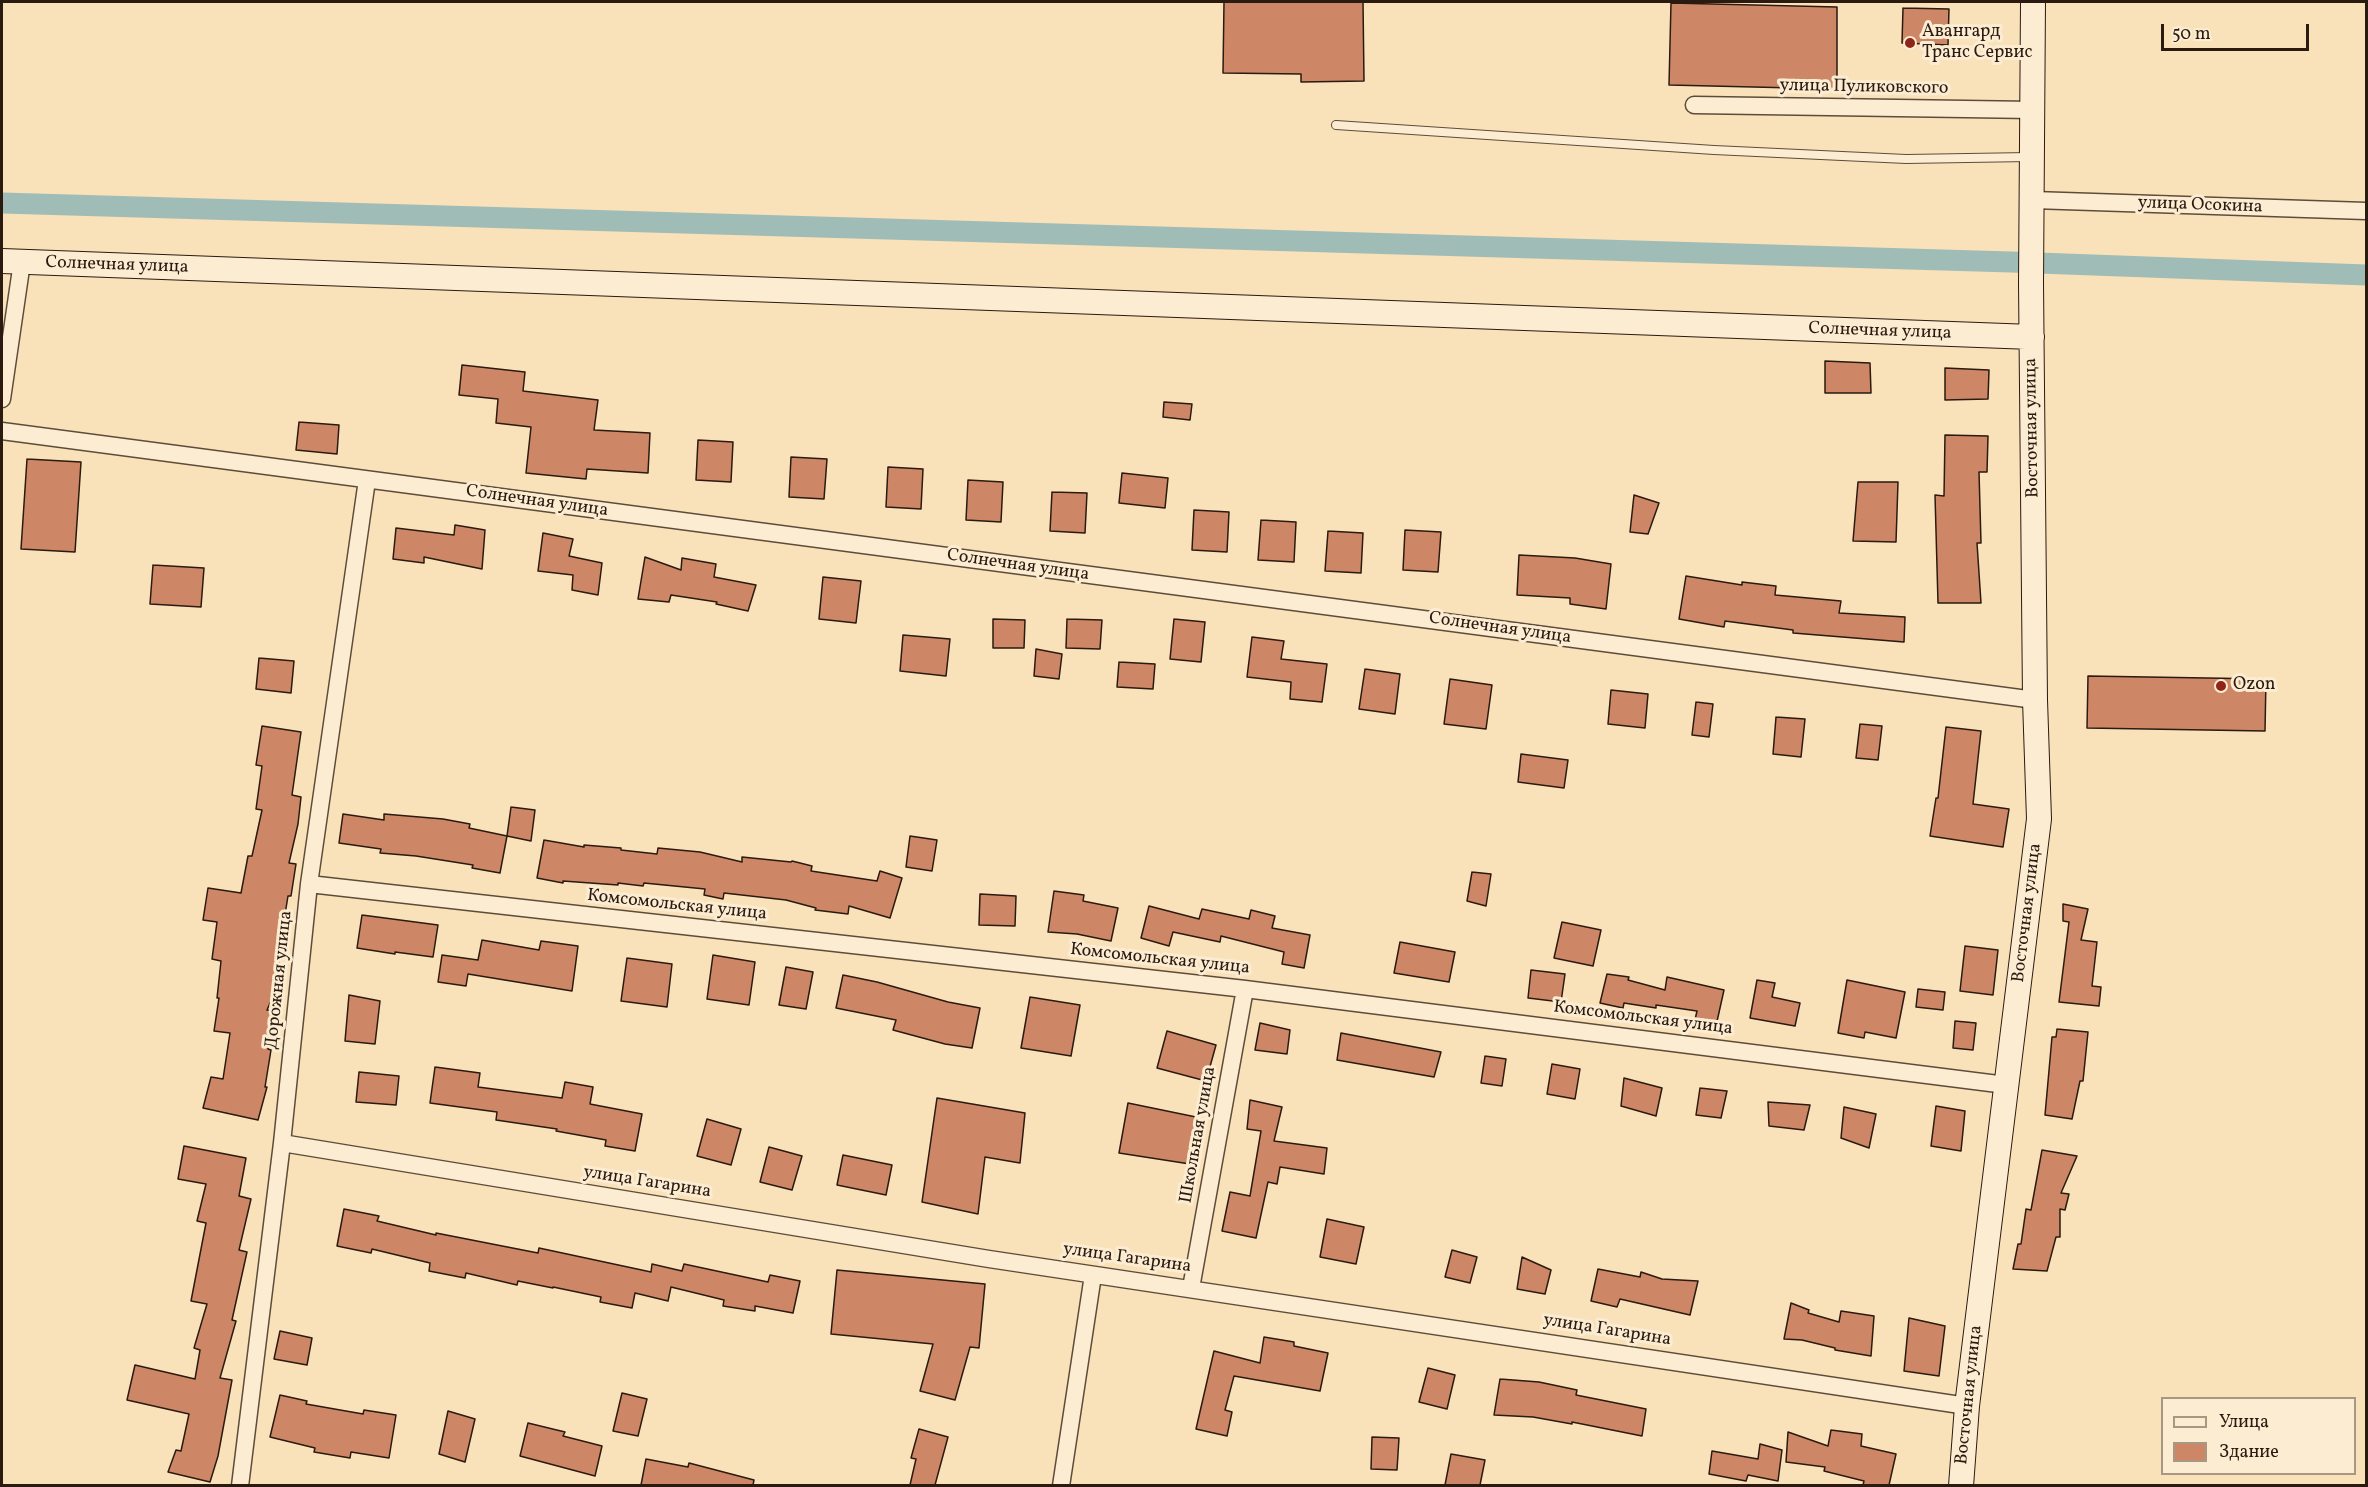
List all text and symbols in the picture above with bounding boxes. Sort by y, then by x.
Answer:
scale bar [2164,12,2312,50]
place label: Авангард Транс Сервис [1922,22,2032,64]
text: 50 m [2172,22,2211,47]
marker: Авангард Транс Сервис [1903,36,1917,50]
street label: улица Пуликовского [1779,76,1949,100]
street label: улица Осокина [2137,193,2263,219]
street label: Солнечная улица [45,253,189,279]
street label: Солнечная улица [1808,319,1952,345]
street label: Восточная улица [2021,358,2045,498]
street label: Солнечная улица [465,481,609,523]
street label: Солнечная улица [946,545,1090,587]
street label: Солнечная улица [1428,608,1572,650]
place label: Ozon [2233,675,2275,697]
marker: Ozon [2214,679,2228,693]
street label: Восточная улица [2009,842,2047,984]
street label: Комсомольская улица [586,886,768,926]
street label: Дорожная улица [262,910,298,1050]
street label: Комсомольская улица [1069,940,1251,980]
street label: Комсомольская улица [1552,997,1734,1041]
street label: Школьная улица [1176,1065,1222,1205]
street label: улица Гагарина [582,1162,712,1204]
street label: улица Гагарина [1062,1239,1192,1279]
street label: улица Гагарина [1542,1310,1672,1352]
street label: Восточная улица [1952,1324,1988,1466]
legend [2161,1397,2356,1475]
text: Улица [2219,1410,2269,1435]
text: Здание [2219,1440,2279,1465]

